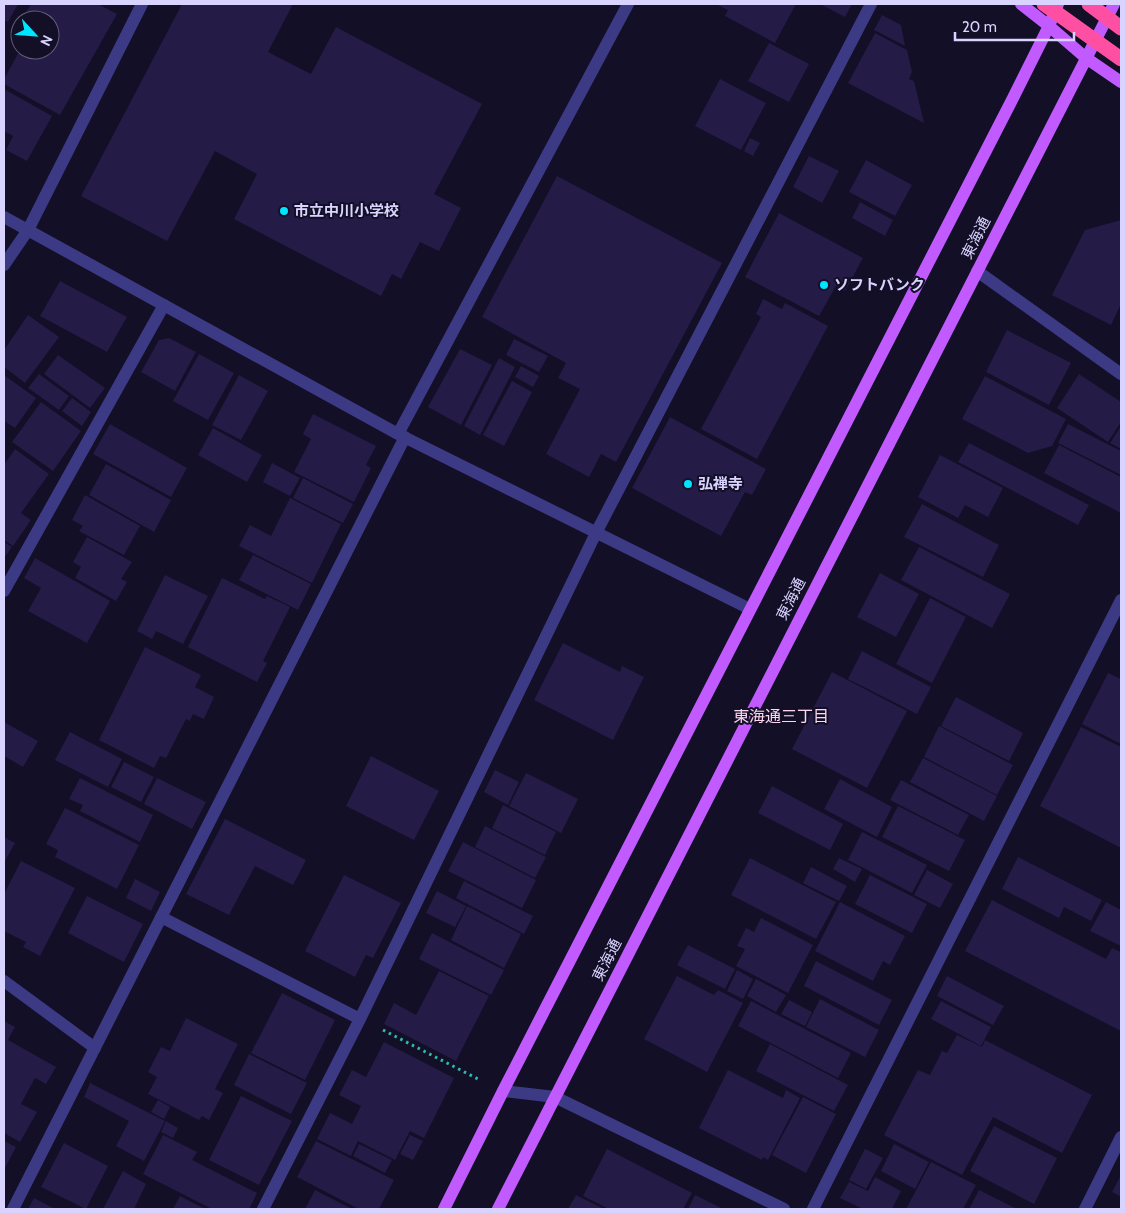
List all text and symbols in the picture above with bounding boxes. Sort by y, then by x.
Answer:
north arrow [10,10,60,60]
scale bar [955,10,1074,42]
text: 20 m [962,18,997,36]
text: N [36,32,57,49]
place label: 市立中川小学校 [294,202,399,220]
marker: 市立中川小学校 [278,205,290,217]
street label: 東海通 [958,214,994,262]
place label: ソフトバンク [834,276,925,294]
marker: ソフトバンク [818,279,830,291]
place label: 弘禅寺 [698,475,743,493]
marker: 弘禅寺 [682,478,694,490]
street label: 東海通 [773,575,809,623]
district label: 東海通三丁目 [733,707,829,726]
street label: 東海通 [589,936,625,984]

